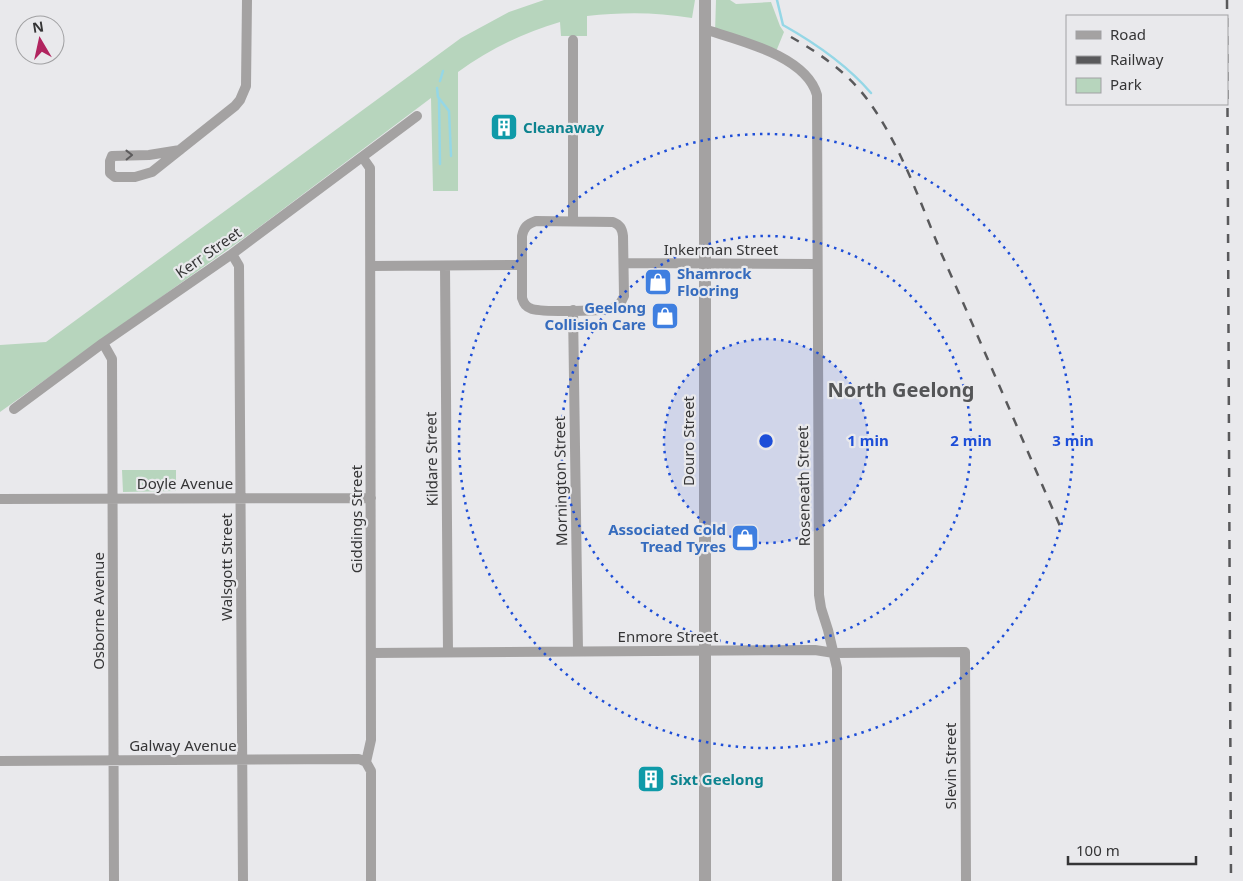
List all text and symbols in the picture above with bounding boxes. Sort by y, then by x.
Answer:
north arrow [15,15,65,65]
legend [1066,15,1228,105]
text: N [31,16,45,37]
text: Road [1110,24,1146,44]
text: Railway [1110,49,1164,69]
text: Park [1110,74,1142,94]
building icon: Cleanaway [489,112,519,142]
place label: Cleanaway [523,117,605,137]
one-way arrow [125,150,133,161]
street label: Kerr Street [171,222,245,282]
street label: Inkerman Street [664,239,779,259]
place label: Shamrock Flooring [677,263,752,300]
shop icon: Shamrock Flooring [643,267,673,297]
place label: Geelong Collision Care [545,297,646,334]
shop icon: Geelong Collision Care [650,301,680,331]
district label: North Geelong [827,376,975,403]
street label: Douro Street [678,395,698,486]
street label: Kildare Street [420,411,442,507]
street label: Mornington Street [549,415,571,546]
street label: Roseneath Street [792,425,814,547]
text: 1 min [847,430,889,450]
text: 2 min [950,430,992,450]
text: 3 min [1052,430,1094,450]
centre of rings [757,432,775,450]
street label: Giddings Street [346,464,366,573]
street label: Doyle Avenue [137,473,233,493]
street label: Walsgott Street [216,512,236,621]
place label: Associated Cold Tread Tyres [608,519,726,556]
shop icon: Associated Cold Tread Tyres [730,523,760,553]
street label: Osborne Avenue [88,552,108,670]
street label: Enmore Street [618,626,719,646]
street label: Slevin Street [940,722,960,809]
street label: Galway Avenue [129,735,237,755]
building icon: Sixt Geelong [636,764,666,794]
place label: Sixt Geelong [670,769,764,789]
scale bar [1068,834,1196,866]
text: 100 m [1076,840,1120,860]

